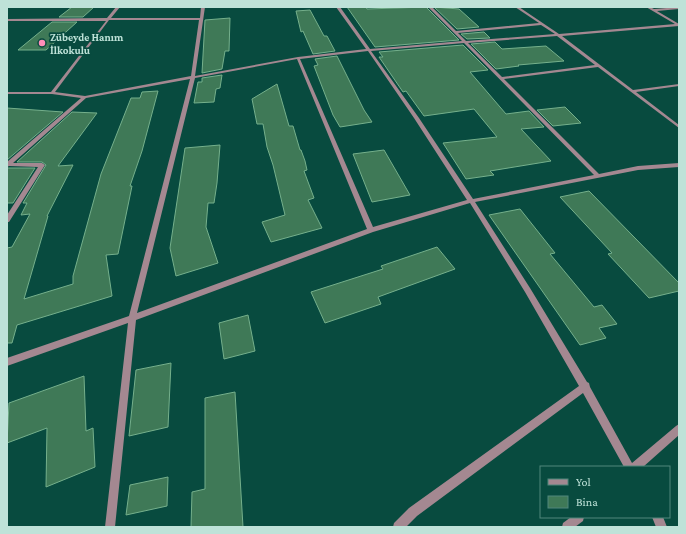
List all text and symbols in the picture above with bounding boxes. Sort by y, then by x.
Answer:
place label: Zübeyde Hanım İlkokulu [50,31,124,56]
marker: Zübeyde Hanım İlkokulu [37,38,47,48]
legend [540,466,670,518]
text: Yol [576,475,591,489]
text: Bina [576,495,598,509]

